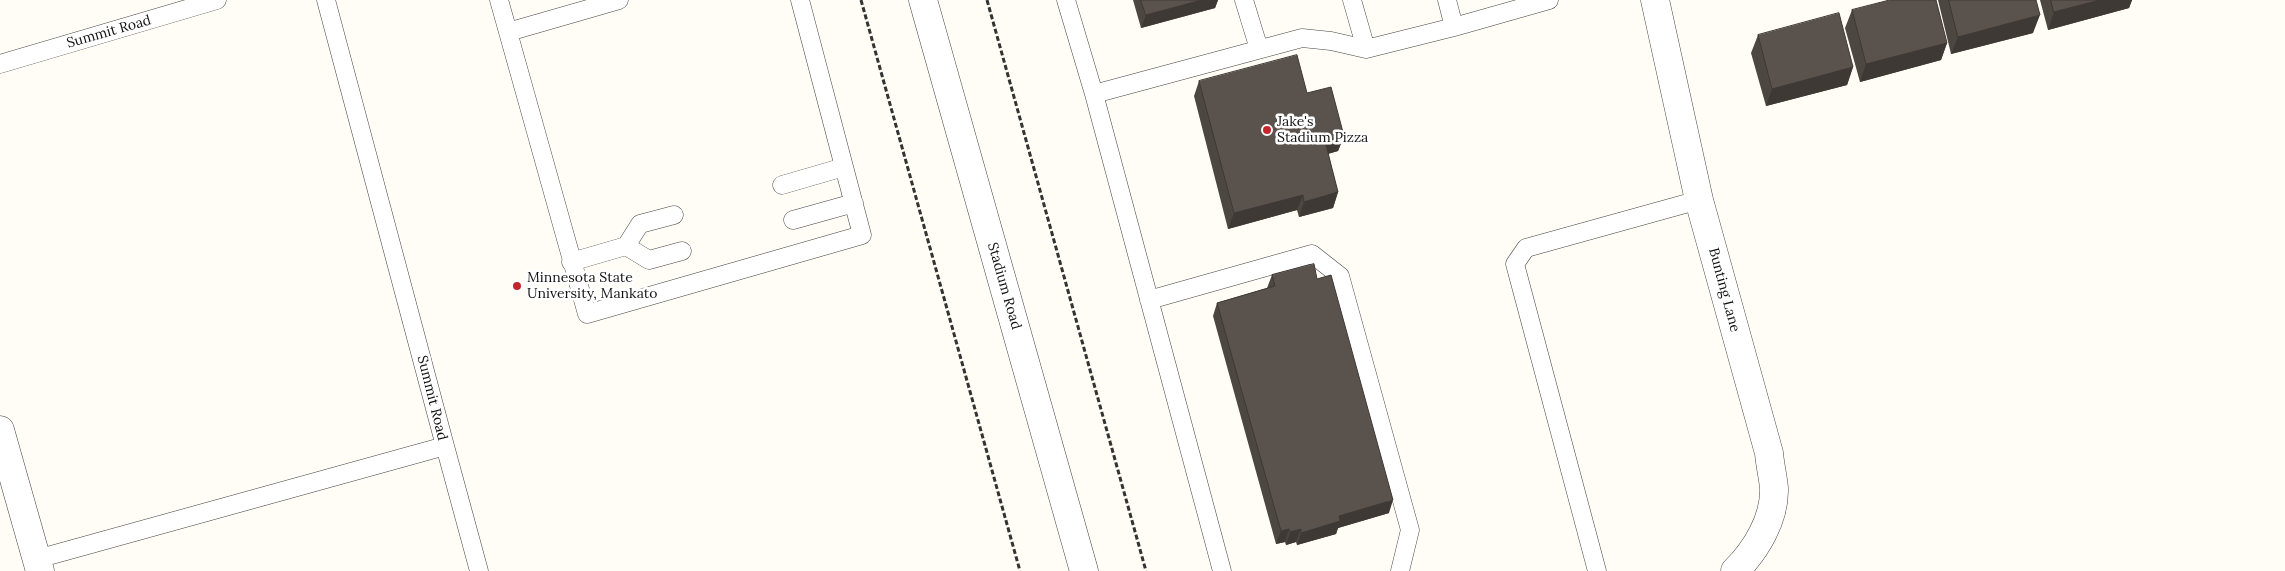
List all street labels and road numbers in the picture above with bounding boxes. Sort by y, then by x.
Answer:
street label: Summit Road [65,12,153,52]
street label: Stadium Road [984,240,1024,332]
street label: Bunting Lane [1705,246,1743,334]
street label: Summit Road [413,354,451,442]

